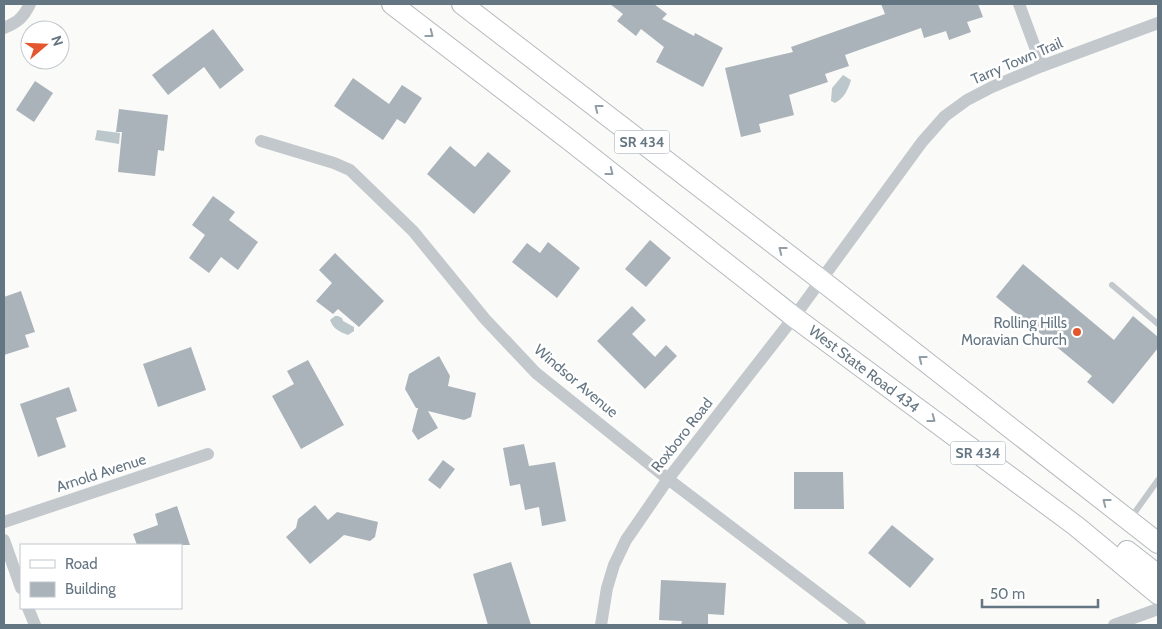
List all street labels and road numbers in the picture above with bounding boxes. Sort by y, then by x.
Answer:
street label: Tarry Town Trail [969,33,1066,88]
road number: SR 434 [614,130,670,154]
street label: West State Road 434 [805,321,923,417]
street label: Windsor Avenue [530,341,622,422]
street label: Roxboro Road [647,394,717,476]
road number: SR 434 [950,442,1006,464]
street label: Arnold Avenue [54,450,148,496]

